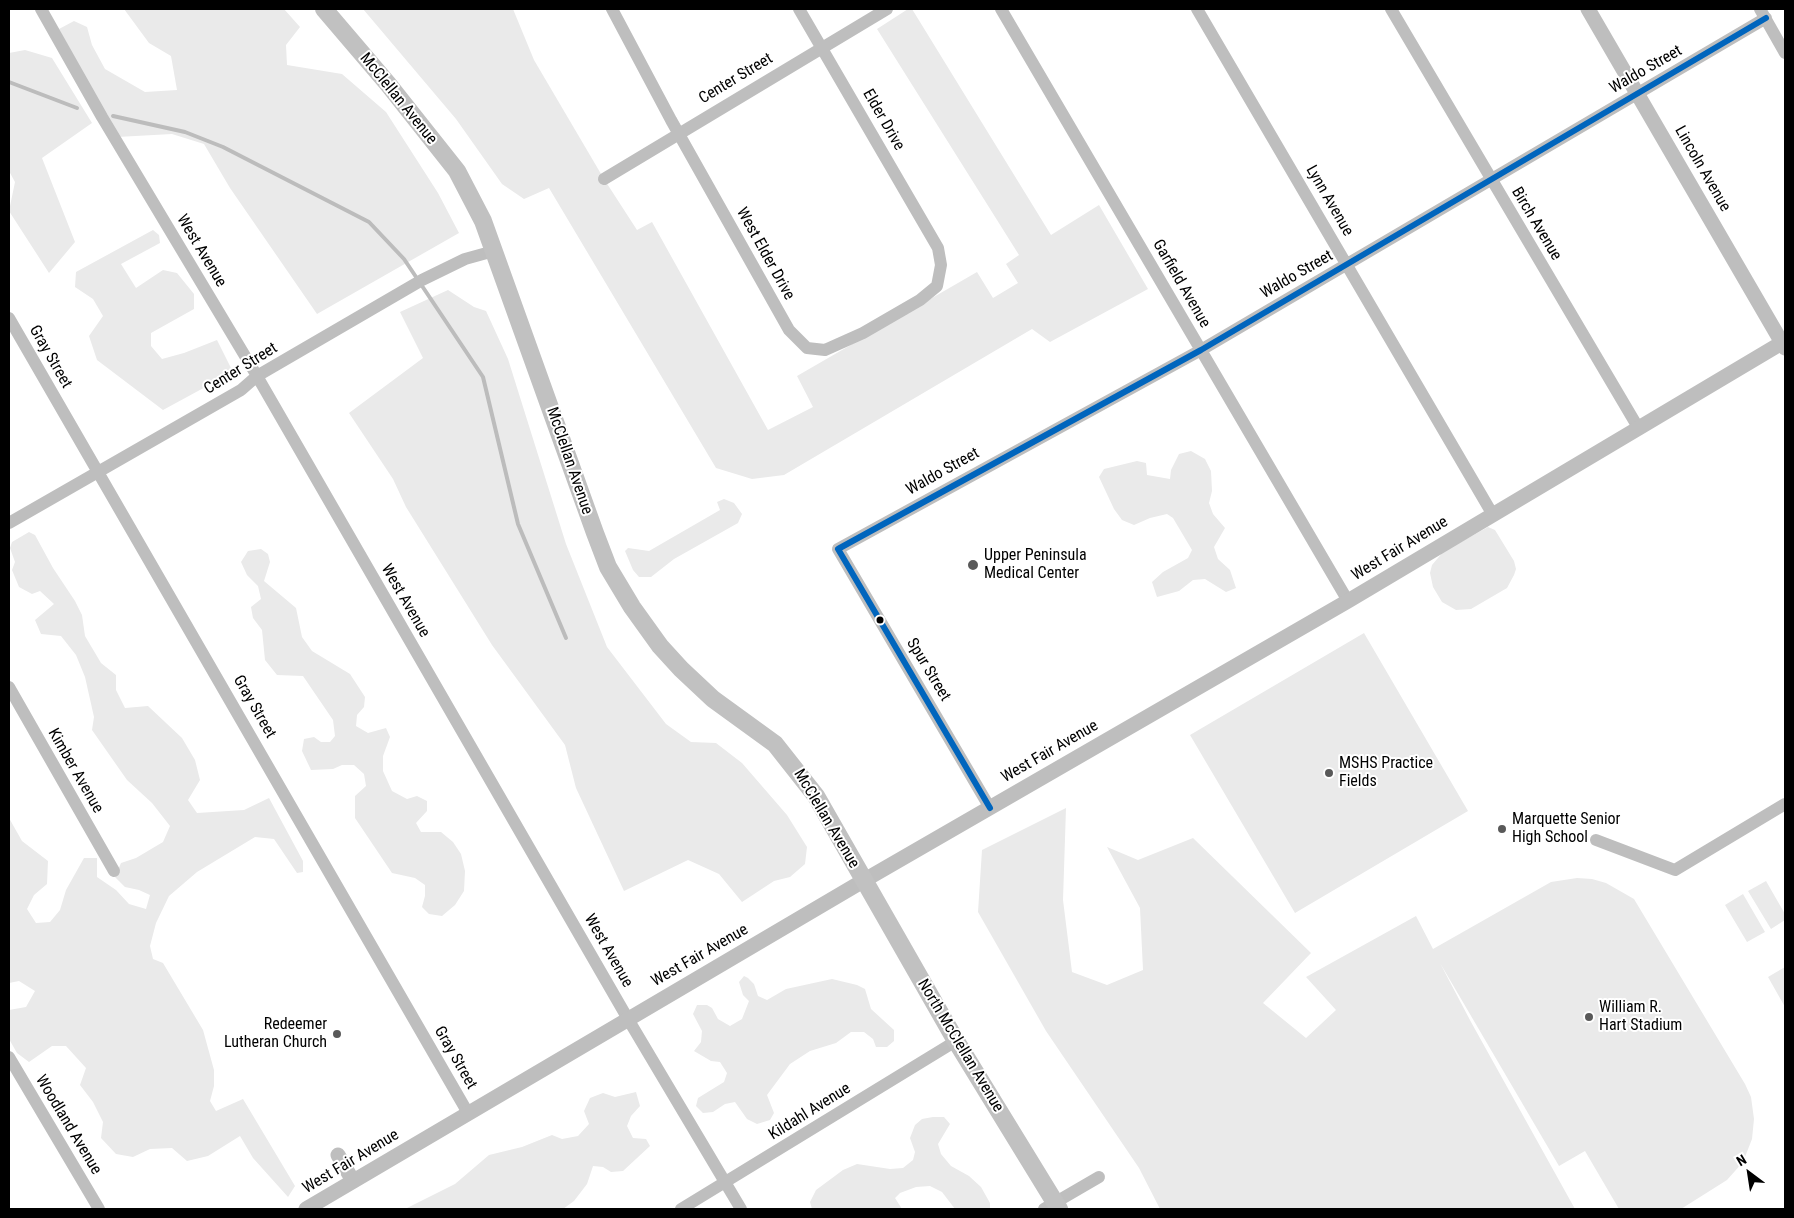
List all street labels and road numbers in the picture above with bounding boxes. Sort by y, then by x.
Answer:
street label: Waldo Street [1606,42,1686,98]
street label: McClellan Avenue [355,49,441,149]
street label: Center Street [696,50,776,108]
street label: Elder Drive [858,86,908,154]
street label: Lincoln Avenue [1670,123,1734,215]
street label: Lynn Avenue [1301,162,1357,240]
street label: Birch Avenue [1507,184,1565,264]
street label: West Elder Drive [732,204,798,304]
street label: West Avenue [172,211,230,291]
street label: Garfield Avenue [1148,236,1214,332]
street label: Waldo Street [1257,247,1337,303]
street label: Gray Street [24,322,76,392]
street label: Center Street [201,339,281,399]
street label: McClellan Avenue [542,405,596,517]
street label: Waldo Street [903,444,983,500]
street label: West Fair Avenue [1349,513,1451,585]
street label: West Avenue [376,561,434,641]
street label: Spur Street [902,635,954,705]
street label: Gray Street [228,672,280,742]
street label: West Fair Avenue [998,717,1102,787]
street label: Kimber Avenue [43,725,107,817]
street label: McClellan Avenue [789,766,863,872]
street label: West Avenue [579,911,637,991]
street label: West Fair Avenue [648,921,752,991]
street label: North McClellan Avenue [913,976,1007,1116]
street label: Gray Street [429,1023,481,1093]
street label: Woodland Avenue [31,1072,105,1178]
street label: Kildahl Avenue [766,1079,854,1145]
street label: West Fair Avenue [300,1126,402,1198]

